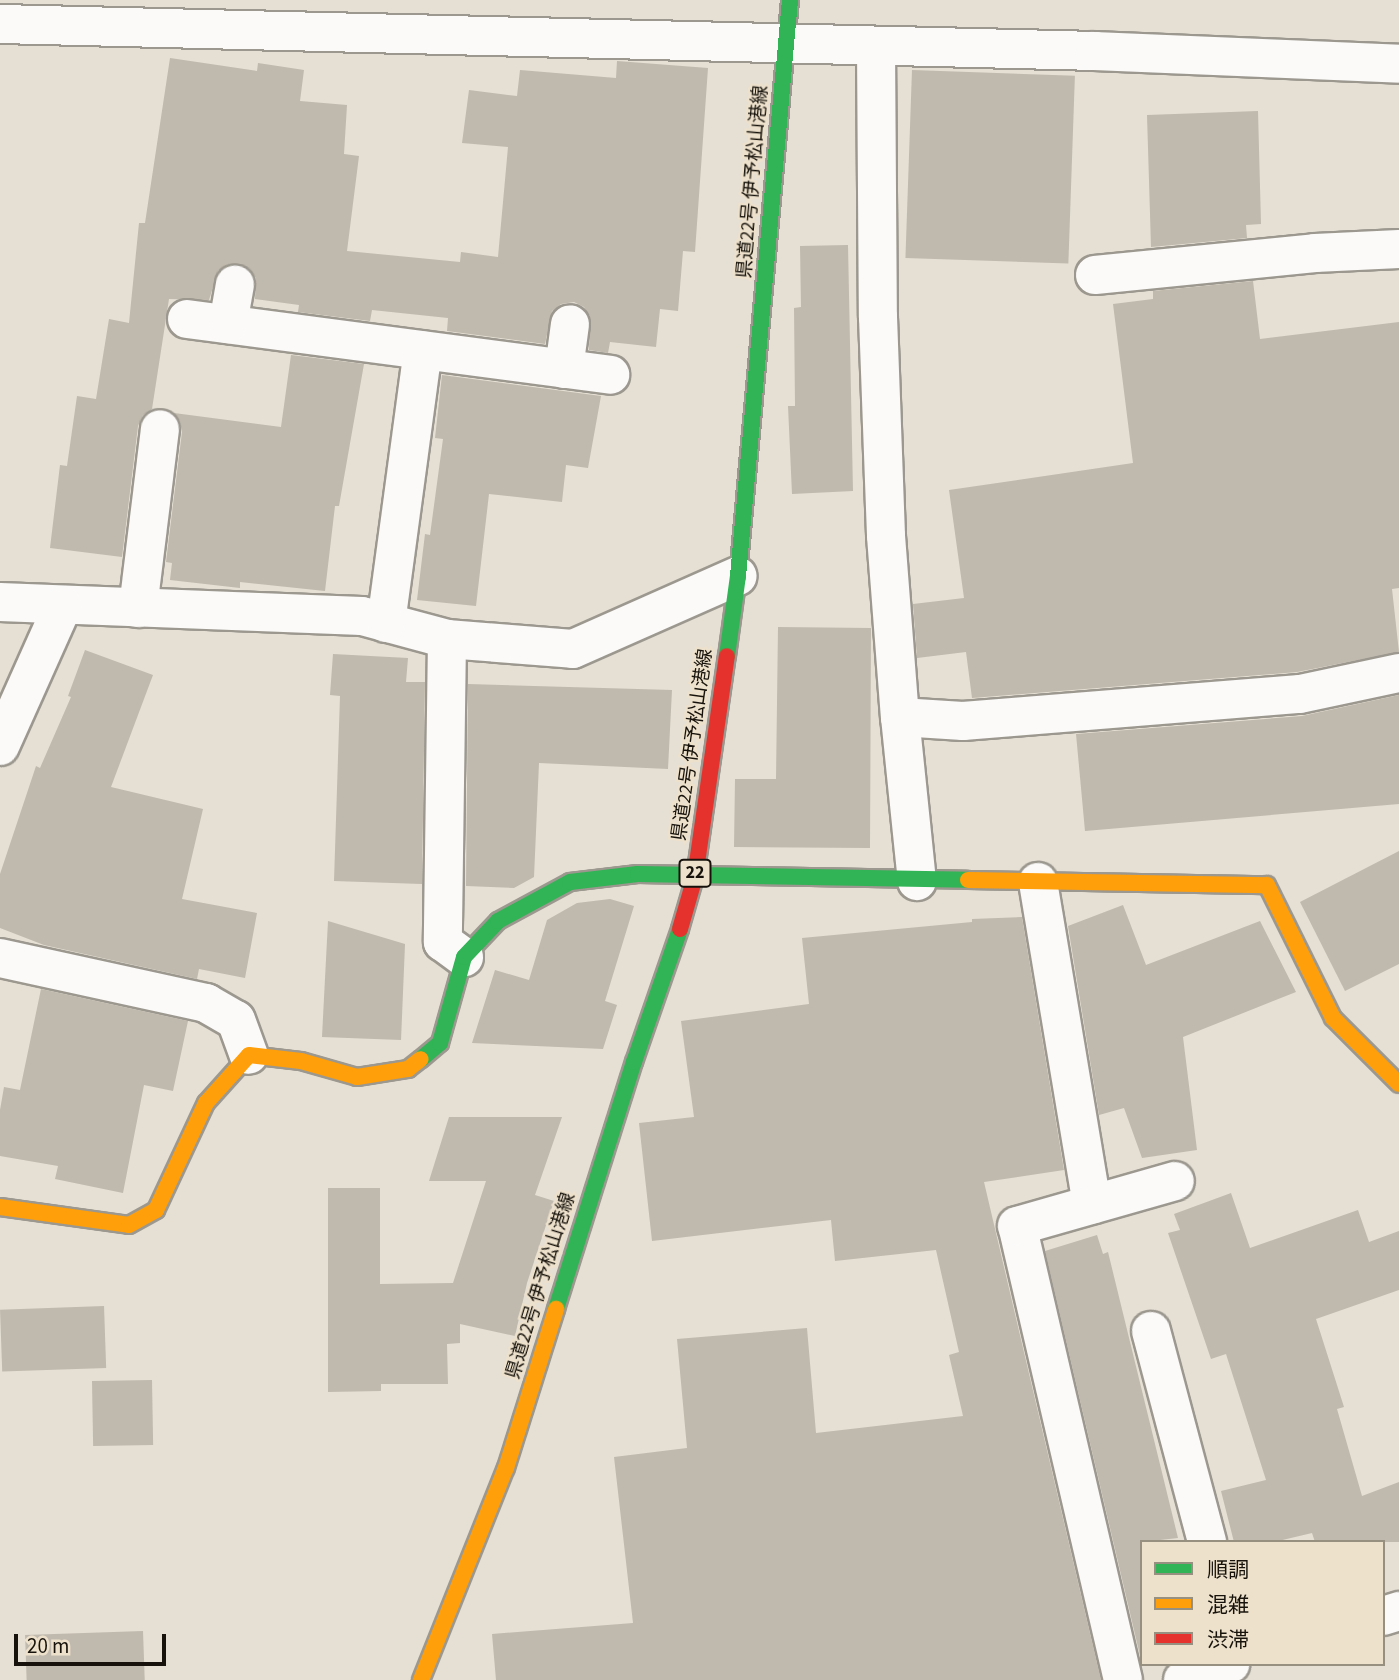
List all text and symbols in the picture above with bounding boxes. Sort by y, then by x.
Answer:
street label: 県道22号 伊予松山港線 [733,85,773,279]
street label: 県道22号 伊予松山港線 [668,648,718,842]
road number: 22 [678,858,712,888]
street label: 県道22号 伊予松山港線 [502,1190,580,1382]
legend [1140,1540,1385,1666]
text: 順調 [1207,1555,1249,1585]
text: 混雑 [1207,1590,1249,1620]
scale bar [18,1620,170,1664]
text: 渋滞 [1207,1625,1249,1655]
text: 20 m [27,1631,69,1661]

